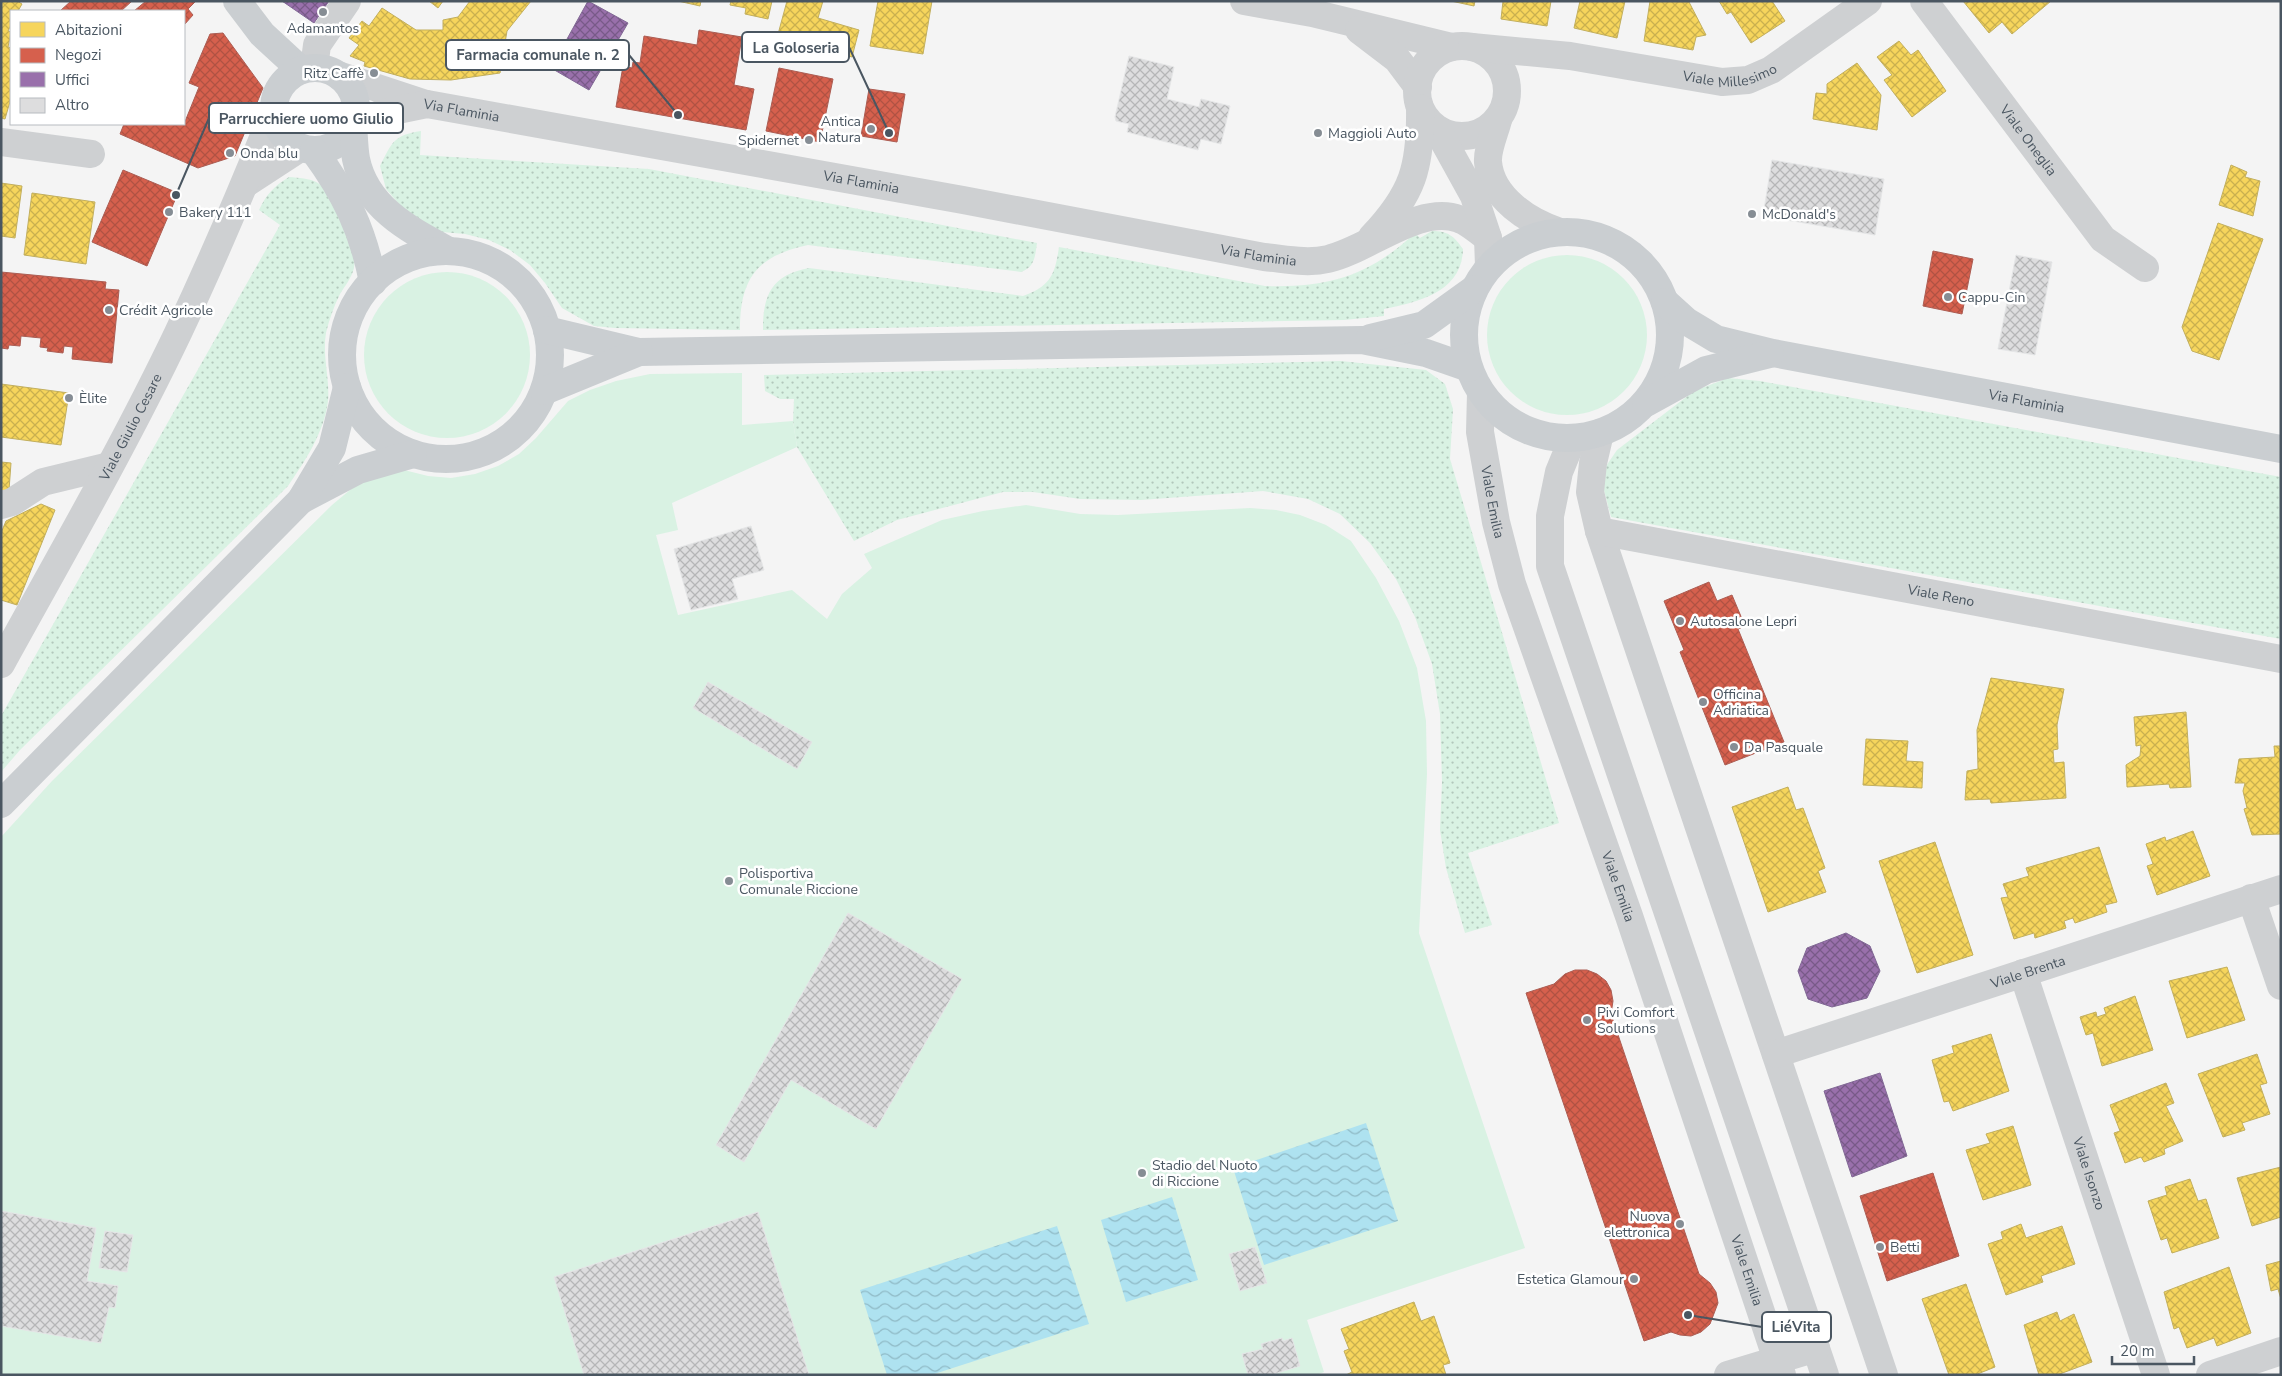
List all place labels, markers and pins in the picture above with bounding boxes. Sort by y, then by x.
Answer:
marker: Adamantos [317,6,329,18]
place label: Adamantos [287,19,359,38]
callout: La Goloseria [742,32,849,62]
callout: Farmacia comunale n. 2 [446,40,629,70]
place label: Ritz Caffè [303,64,364,83]
marker: Ritz Caffè [368,67,380,79]
callout: Parrucchiere uomo Giulio [209,103,403,133]
place label: Antica Natura [818,112,861,147]
marker: Antica Natura [865,123,877,135]
place label: Maggioli Auto [1328,124,1417,143]
marker: Maggioli Auto [1312,127,1324,139]
place label: Spidernet [738,131,799,150]
marker: Spidernet [803,134,815,146]
place label: Onda blu [240,144,298,163]
marker: Onda blu [224,147,236,159]
place label: Bakery 111 [179,203,252,222]
place label: McDonald's [1762,205,1836,224]
marker: Bakery 111 [163,206,175,218]
marker: McDonald's [1746,208,1758,220]
place label: Cappu-Cin [1958,288,2025,307]
marker: Cappu-Cin [1942,291,1954,303]
place label: Crédit Agricole [119,301,213,320]
marker: Crédit Agricole [103,304,115,316]
place label: Èlite [79,389,107,408]
marker: Èlite [63,392,75,404]
place label: Autosalone Lepri [1690,612,1797,631]
marker: Autosalone Lepri [1674,615,1686,627]
place label: Officina Adriatica [1713,685,1769,720]
marker: Officina Adriatica [1697,696,1709,708]
place label: Da Pasquale [1744,738,1823,757]
marker: Da Pasquale [1728,741,1740,753]
place label: Polisportiva Comunale Riccione [739,864,858,899]
marker: Polisportiva Comunale Riccione [723,875,735,887]
place label: Pivi Comfort Solutions [1597,1003,1674,1038]
marker: Pivi Comfort Solutions [1581,1014,1593,1026]
place label: Stadio del Nuoto di Riccione [1152,1156,1258,1191]
marker: Stadio del Nuoto di Riccione [1136,1167,1148,1179]
place label: Nuova elettronica [1604,1207,1670,1242]
marker: Nuova elettronica [1674,1218,1686,1230]
place label: Betti [1890,1238,1920,1257]
marker: Betti [1874,1241,1886,1253]
place label: Estetica Glamour [1517,1270,1624,1289]
marker: Estetica Glamour [1628,1273,1640,1285]
callout: LiéVita [1762,1312,1831,1342]

